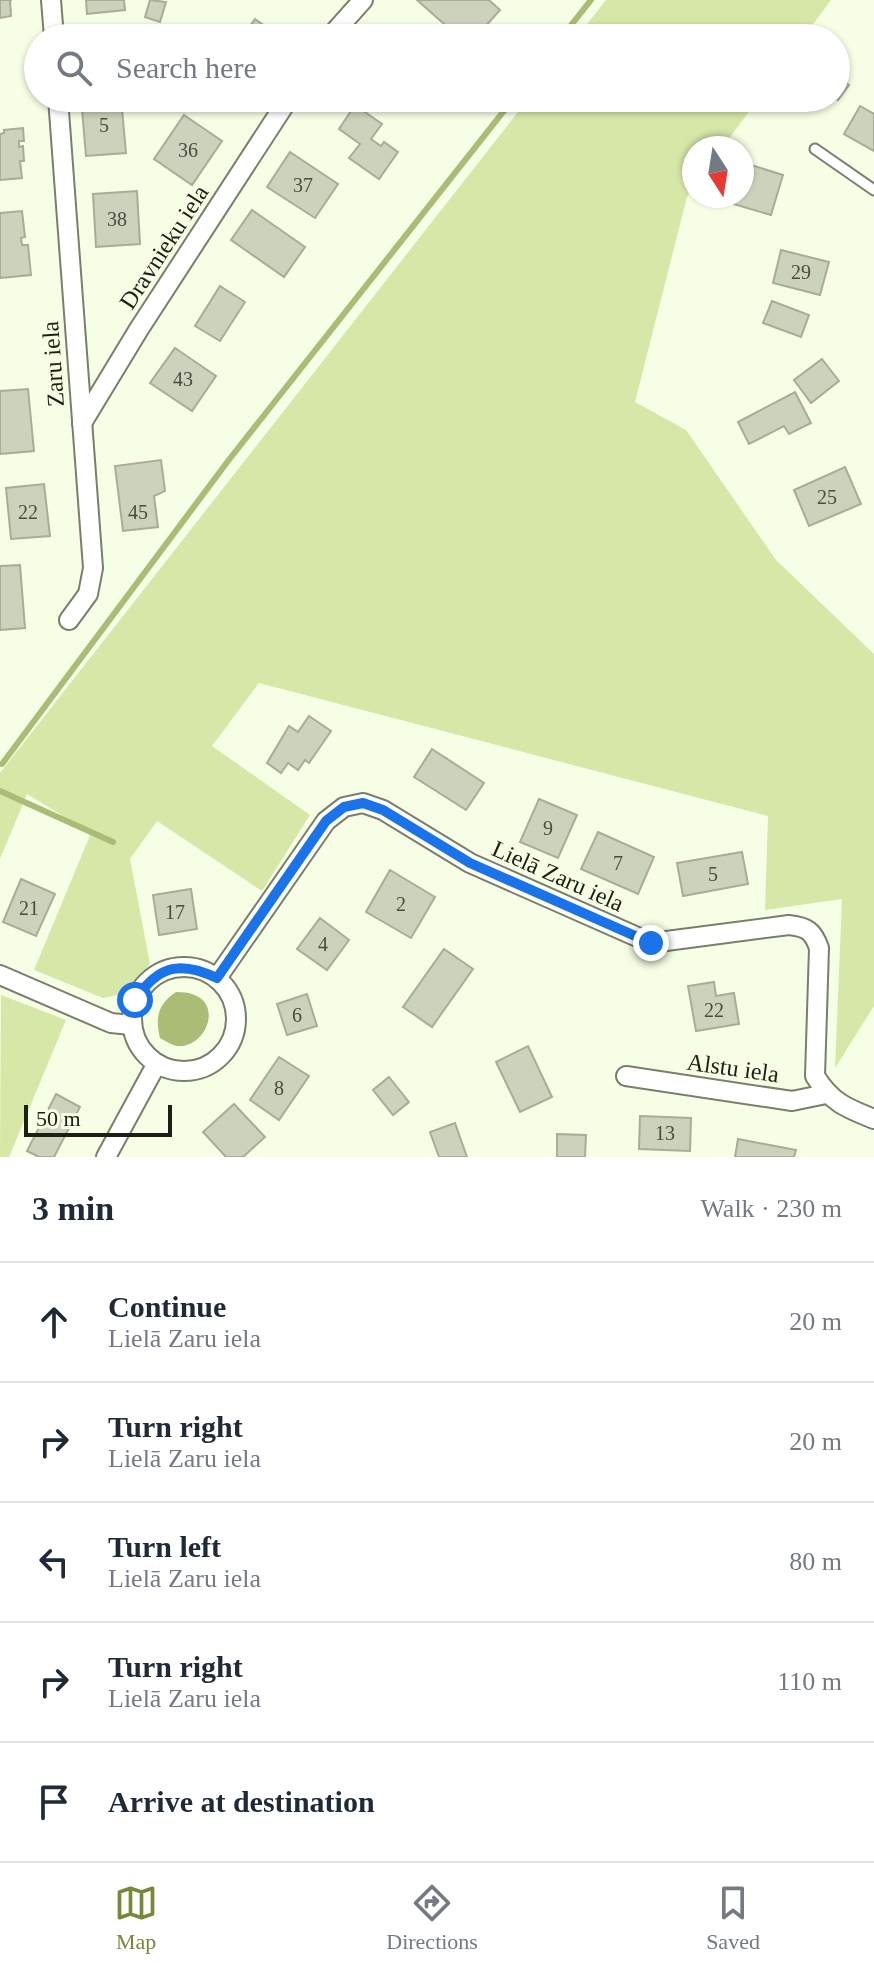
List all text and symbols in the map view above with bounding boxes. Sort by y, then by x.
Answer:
search box [24,24,850,112]
icon: search [52,46,96,90]
text: Search here [116,51,257,84]
house number: 5 [99,114,109,136]
north arrow [682,136,754,208]
house number: 36 [178,139,198,161]
house number: 37 [293,174,313,196]
street label: Dravnieku iela [114,180,214,314]
house number: 38 [107,208,127,230]
house number: 29 [791,261,811,283]
street label: Zaru iela [37,320,69,408]
house number: 43 [173,368,193,390]
house number: 25 [817,486,837,508]
house number: 22 [18,501,38,523]
house number: 45 [128,501,148,523]
house number: 9 [543,817,553,839]
street label: Lielā Zaru iela [488,835,628,917]
house number: 7 [613,852,623,874]
house number: 5 [708,863,718,885]
house number: 2 [396,893,406,915]
house number: 21 [19,897,39,919]
house number: 17 [165,901,185,923]
route end [633,925,669,961]
house number: 4 [318,933,328,955]
route start [117,982,153,1018]
house number: 22 [704,999,724,1021]
house number: 6 [292,1004,302,1026]
street label: Alstu iela [685,1049,781,1087]
house number: 8 [274,1077,284,1099]
scale bar [24,1101,172,1137]
text: 50 m [36,1106,81,1131]
house number: 13 [655,1122,675,1144]
text: 3 min [32,1190,114,1227]
text: Walk · 230 m [700,1194,842,1223]
text: Continue [108,1290,226,1323]
icon: ahead [32,1300,76,1344]
text: 20 m [789,1307,842,1336]
text: Lielā Zaru iela [108,1324,261,1353]
text: Turn right [108,1410,243,1443]
icon: right [32,1420,76,1464]
text: 20 m [789,1427,842,1456]
text: Lielā Zaru iela [108,1444,261,1473]
text: Turn left [108,1530,221,1563]
icon: left [32,1540,76,1584]
text: 80 m [789,1547,842,1576]
text: Lielā Zaru iela [108,1564,261,1593]
text: Turn right [108,1650,243,1683]
icon: right [32,1660,76,1704]
text: 110 m [777,1667,842,1696]
text: Lielā Zaru iela [108,1684,261,1713]
icon: arrive [32,1780,76,1824]
text: Arrive at destination [108,1785,375,1818]
tab: Map [114,1881,158,1955]
tab: Directions [386,1881,478,1955]
tab: Saved [706,1881,760,1955]

